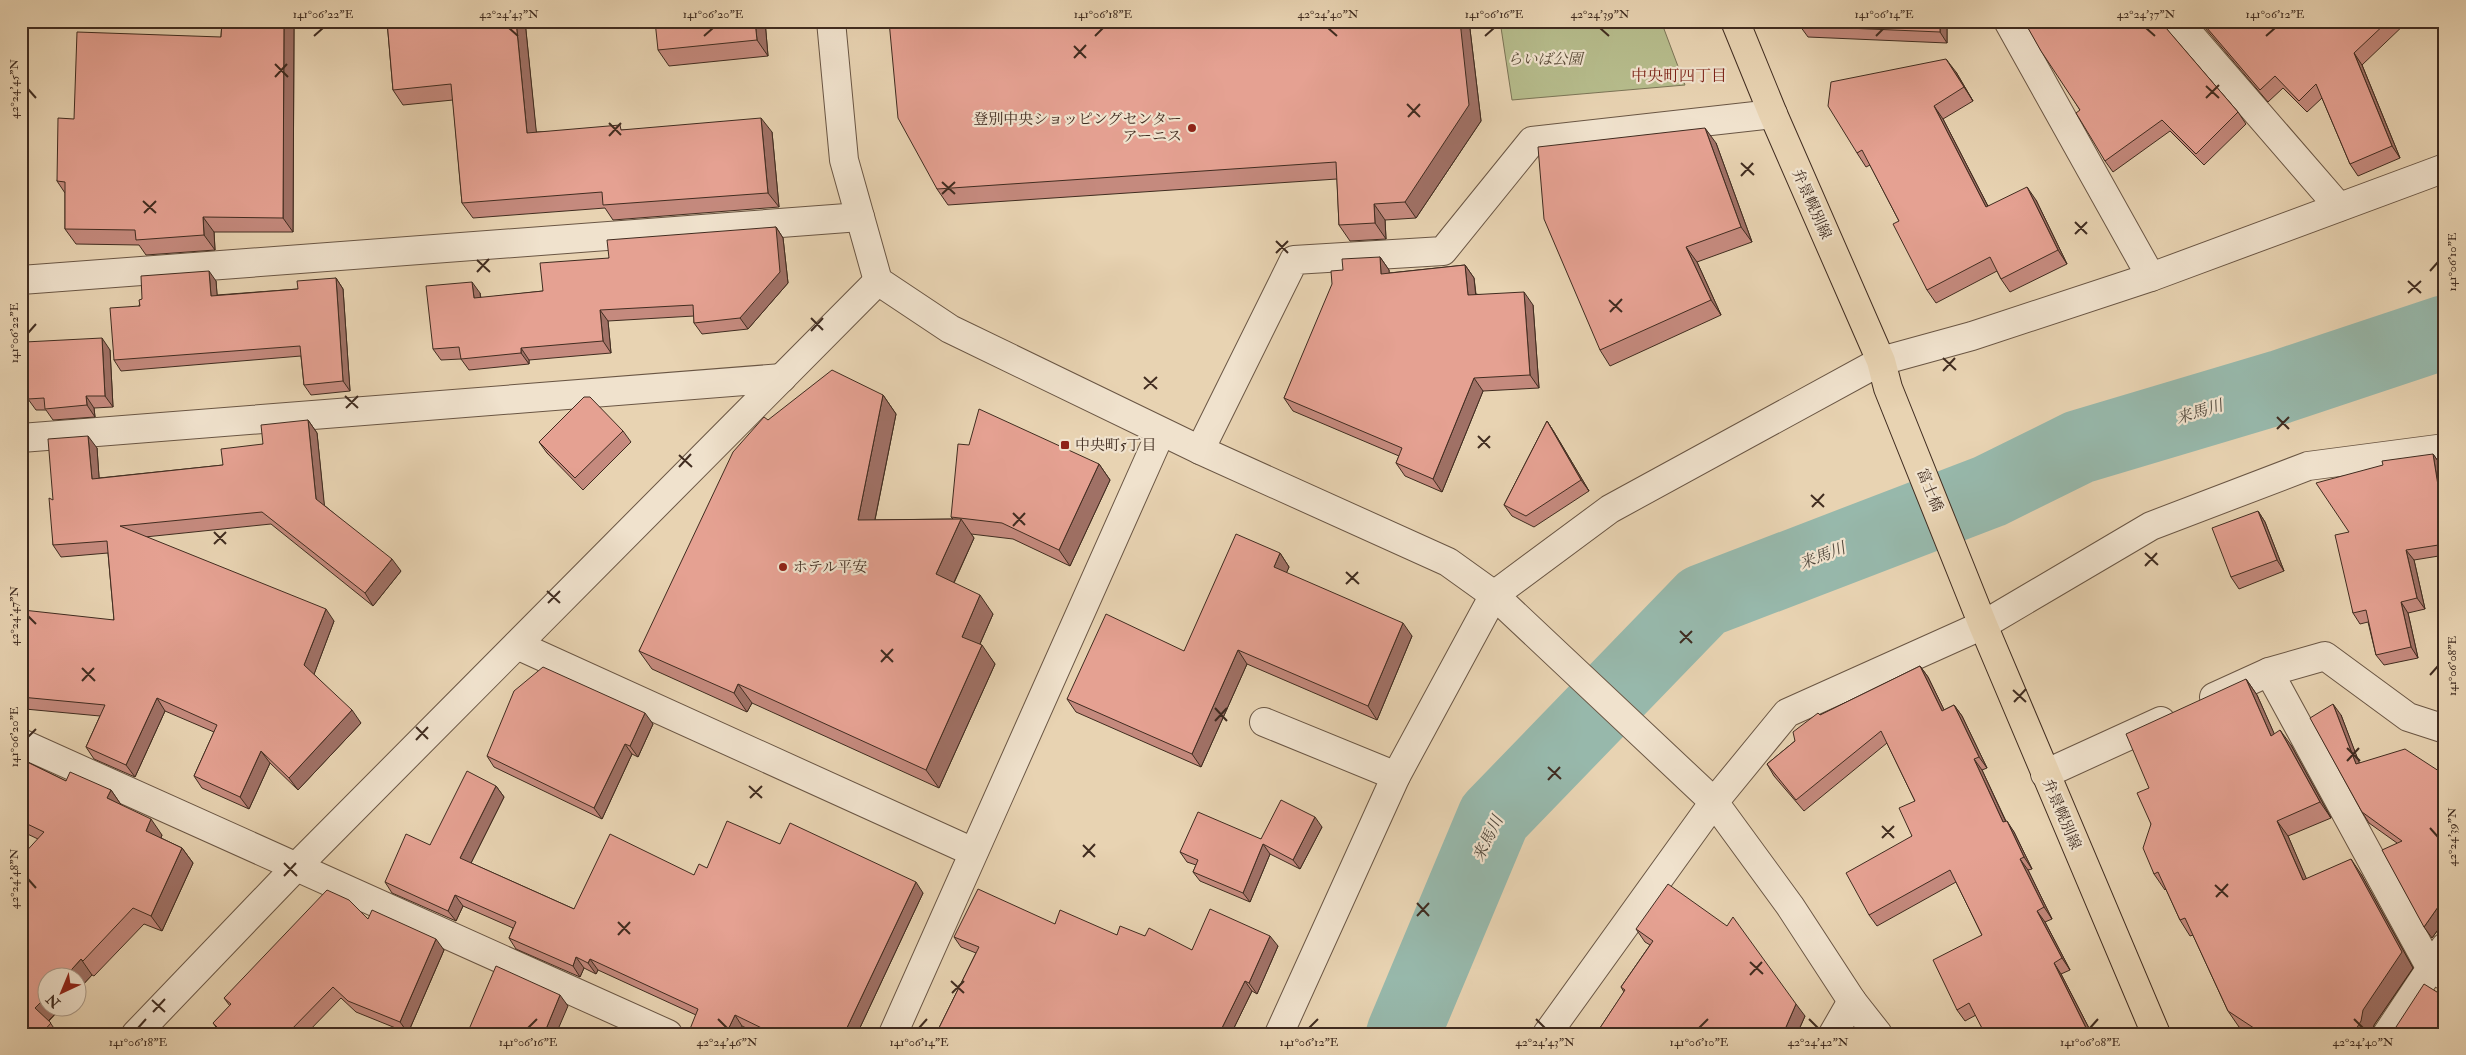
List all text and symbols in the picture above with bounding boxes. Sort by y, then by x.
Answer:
text: 141°06'22"E [293,7,354,22]
text: 42°24'43"N [479,7,539,22]
text: 141°06'20"E [683,7,744,22]
text: 141°06'18"E [1074,7,1133,22]
text: 42°24'40"N [1297,7,1359,22]
text: 141°06'16"E [1465,7,1524,22]
text: 42°24'39"N [1570,7,1630,22]
text: 141°06'14"E [1854,7,1914,22]
text: 42°24'37"N [2117,7,2176,22]
text: 141°06'12"E [2246,7,2305,22]
park label: らいば公園 [1507,50,1585,69]
text: 42°24'45"N [7,59,22,119]
district label: 中央町四丁目 [1631,66,1727,86]
place label: 登別中央ショッピングセンター アーニス [973,110,1182,146]
marker: 登別中央ショッピングセンター アーニス [1186,122,1198,134]
street label: 弁景幌別線 [1788,166,1835,242]
text: 141°06'10"E [2445,232,2460,291]
text: 141°06'22"E [7,302,22,363]
water label: 来馬川 [2173,395,2227,429]
place label: 中央町5丁目 [1075,436,1157,455]
marker: 中央町5丁目 [1059,439,1071,451]
street label: 富士橋 [1912,466,1947,515]
water label: 来馬川 [1796,537,1850,574]
place label: ホテル平安 [793,558,867,577]
marker: ホテル平安 [777,561,789,573]
text: 42°24'47"N [7,586,22,646]
text: 141°06'08"E [2445,636,2460,696]
text: 141°06'20"E [7,706,22,767]
street label: 弁景幌別線 [2038,776,2085,852]
text: 42°24'39"N [2445,807,2460,867]
water label: 来馬川 [1468,811,1508,864]
text: 42°24'48"N [7,848,22,909]
north arrow [38,968,88,1018]
text: N [43,990,64,1012]
text: 141°06'18"E [109,1035,168,1050]
text: 141°06'16"E [499,1035,558,1050]
text: 42°24'46"N [697,1035,758,1050]
text: 141°06'14"E [889,1035,949,1050]
text: 141°06'12"E [1280,1035,1339,1050]
text: 42°24'43"N [1515,1035,1575,1050]
text: 141°06'10"E [1670,1035,1729,1050]
text: 42°24'42"N [1788,1035,1849,1050]
text: 141°06'08"E [2060,1035,2120,1050]
text: 42°24'40"N [2332,1035,2394,1050]

